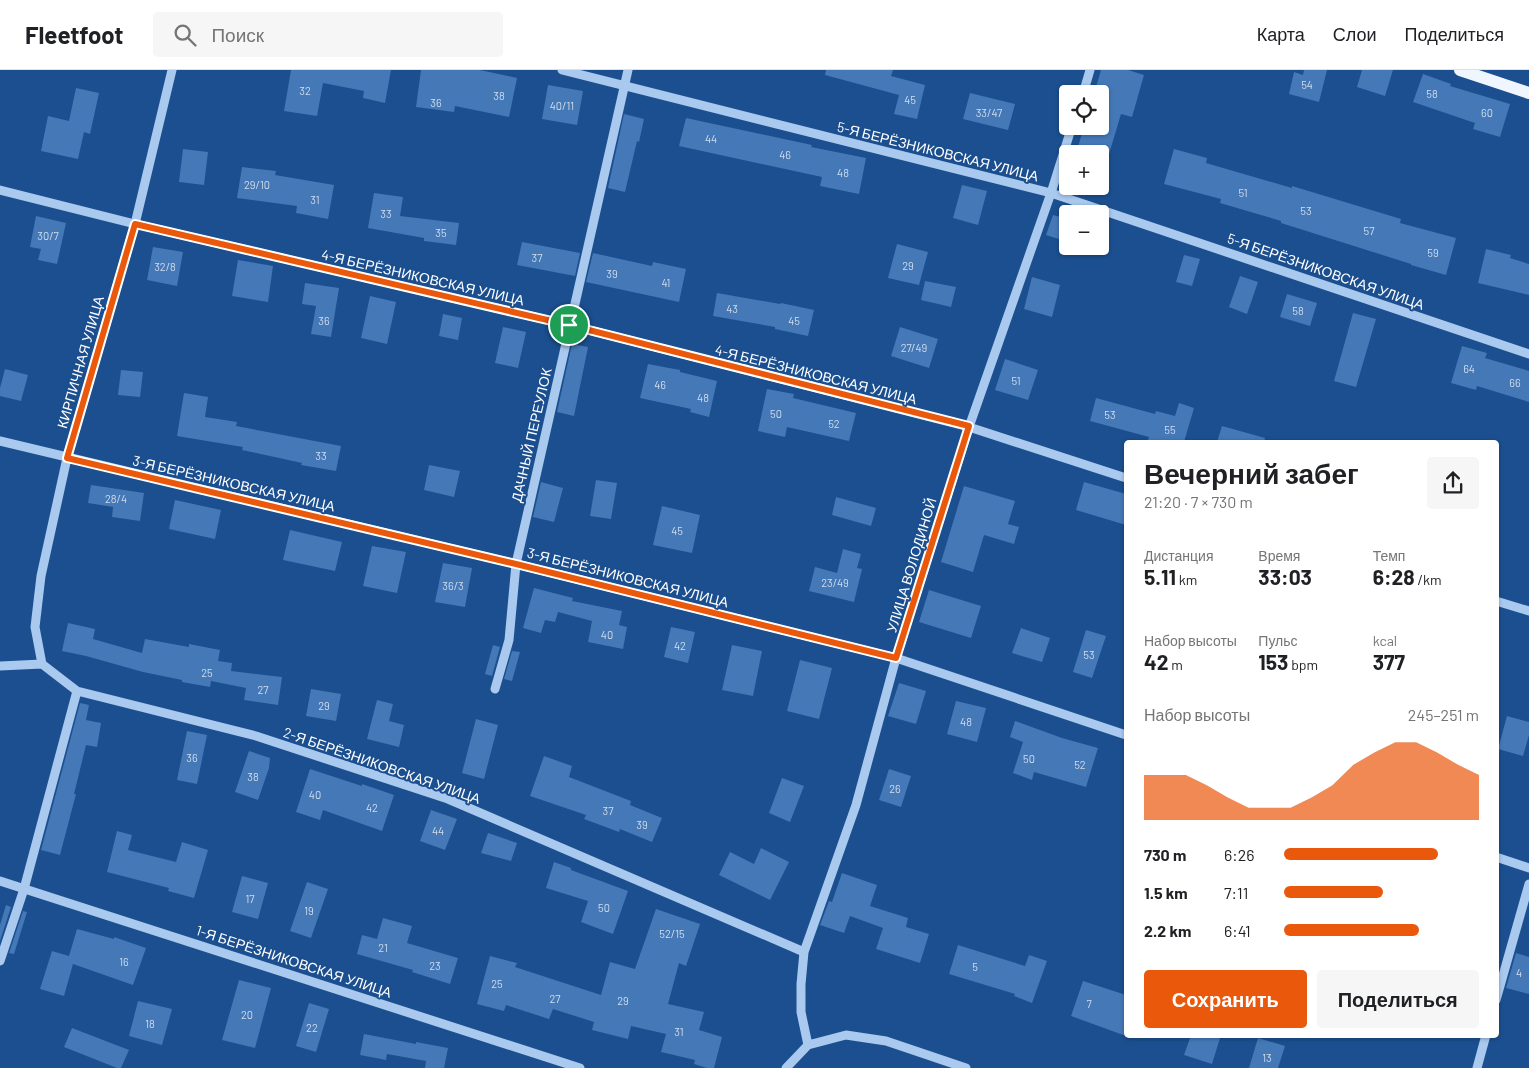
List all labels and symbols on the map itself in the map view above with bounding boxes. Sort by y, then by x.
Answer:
house number: 54 [1301,78,1313,91]
house number: 32 [299,84,311,97]
house number: 58 [1426,87,1438,100]
house number: 38 [493,89,505,102]
house number: 45 [904,93,916,106]
house number: 36 [430,96,442,109]
house number: 40/11 [550,99,574,112]
house number: 33/47 [976,106,1002,119]
house number: 60 [1481,106,1493,119]
street label: 5-Я БЕРЁЗНИКОВСКАЯ УЛИЦА [835,118,1041,184]
house number: 44 [705,132,717,145]
house number: 46 [779,148,791,161]
house number: 48 [837,166,849,179]
house number: 29/10 [244,178,270,191]
house number: 51 [1238,186,1248,199]
house number: 31 [310,193,320,206]
house number: 53 [1300,204,1312,217]
house number: 33 [380,207,392,220]
house number: 57 [1364,224,1374,237]
house number: 35 [435,226,447,239]
house number: 30/7 [37,229,59,242]
street label: 5-Я БЕРЁЗНИКОВСКАЯ УЛИЦА [1225,229,1427,313]
street label: 4-Я БЕРЁЗНИКОВСКАЯ УЛИЦА [320,245,527,309]
house number: 59 [1427,246,1439,259]
house number: 37 [532,251,542,264]
house number: 29 [902,259,914,272]
house number: 32/8 [154,260,176,273]
house number: 39 [606,267,618,280]
house number: 41 [662,276,670,289]
street label: КИРПИЧНАЯ УЛИЦА [53,293,107,430]
house number: 43 [726,302,738,315]
pin [548,304,590,346]
house number: 58 [1292,304,1304,317]
house number: 36 [318,314,330,327]
house number: 45 [788,314,800,327]
street label: 4-Я БЕРЁЗНИКОВСКАЯ УЛИЦА [713,341,919,408]
house number: 27/49 [901,341,928,354]
house number: 64 [1463,362,1475,375]
street label: ДАЧНЫЙ ПЕРЕУЛОК [507,365,555,504]
house number: 51 [1011,374,1021,387]
house number: 66 [1509,376,1521,389]
house number: 46 [654,378,666,391]
house number: 48 [697,391,709,404]
house number: 50 [770,407,782,420]
house number: 53 [1104,408,1116,421]
house number: 52 [828,417,840,430]
house number: 55 [1164,423,1176,436]
house number: 33 [315,449,327,462]
street label: 3-Я БЕРЁЗНИКОВСКАЯ УЛИЦА [131,451,337,515]
house number: 28/4 [105,492,127,505]
street label: УЛИЦА ВОЛОДИНОЙ [882,495,940,635]
house number: 45 [671,524,683,537]
street label: 3-Я БЕРЁЗНИКОВСКАЯ УЛИЦА [525,544,731,610]
house number: 23/49 [821,576,849,589]
house number: 36/3 [442,579,464,592]
house number: 40 [601,628,613,641]
house number: 42 [674,639,686,652]
house number: 53 [1083,648,1095,661]
house number: 25 [201,666,213,679]
house number: 27 [257,683,269,696]
house number: 29 [318,699,330,712]
house number: 48 [960,715,972,728]
street label: 2-Я БЕРЁЗНИКОВСКАЯ УЛИЦА [281,723,483,807]
house number: 36 [186,751,198,764]
house number: 50 [1023,752,1035,765]
house number: 52 [1074,758,1086,771]
house number: 38 [247,770,259,783]
house number: 26 [889,782,901,795]
house number: 40 [309,788,321,801]
house number: 42 [366,801,378,814]
house number: 37 [603,804,613,817]
house number: 39 [636,818,648,831]
house number: 44 [432,824,444,837]
house number: 17 [245,892,255,905]
house number: 50 [598,901,610,914]
house number: 19 [304,904,314,917]
street label: 1-Я БЕРЁЗНИКОВСКАЯ УЛИЦА [194,921,395,1001]
house number: 52/15 [659,927,685,940]
house number: 21 [378,941,388,954]
house number: 16 [119,955,129,968]
house number: 23 [429,959,441,972]
house number: 5 [972,960,978,973]
house number: 4 [1516,966,1522,979]
house number: 25 [491,977,503,990]
house number: 27 [549,992,561,1005]
house number: 29 [617,994,629,1007]
house number: 7 [1086,997,1092,1010]
house number: 20 [241,1008,253,1021]
house number: 18 [145,1017,155,1030]
house number: 22 [306,1021,318,1034]
house number: 31 [674,1025,684,1038]
house number: 13 [1262,1051,1272,1064]

